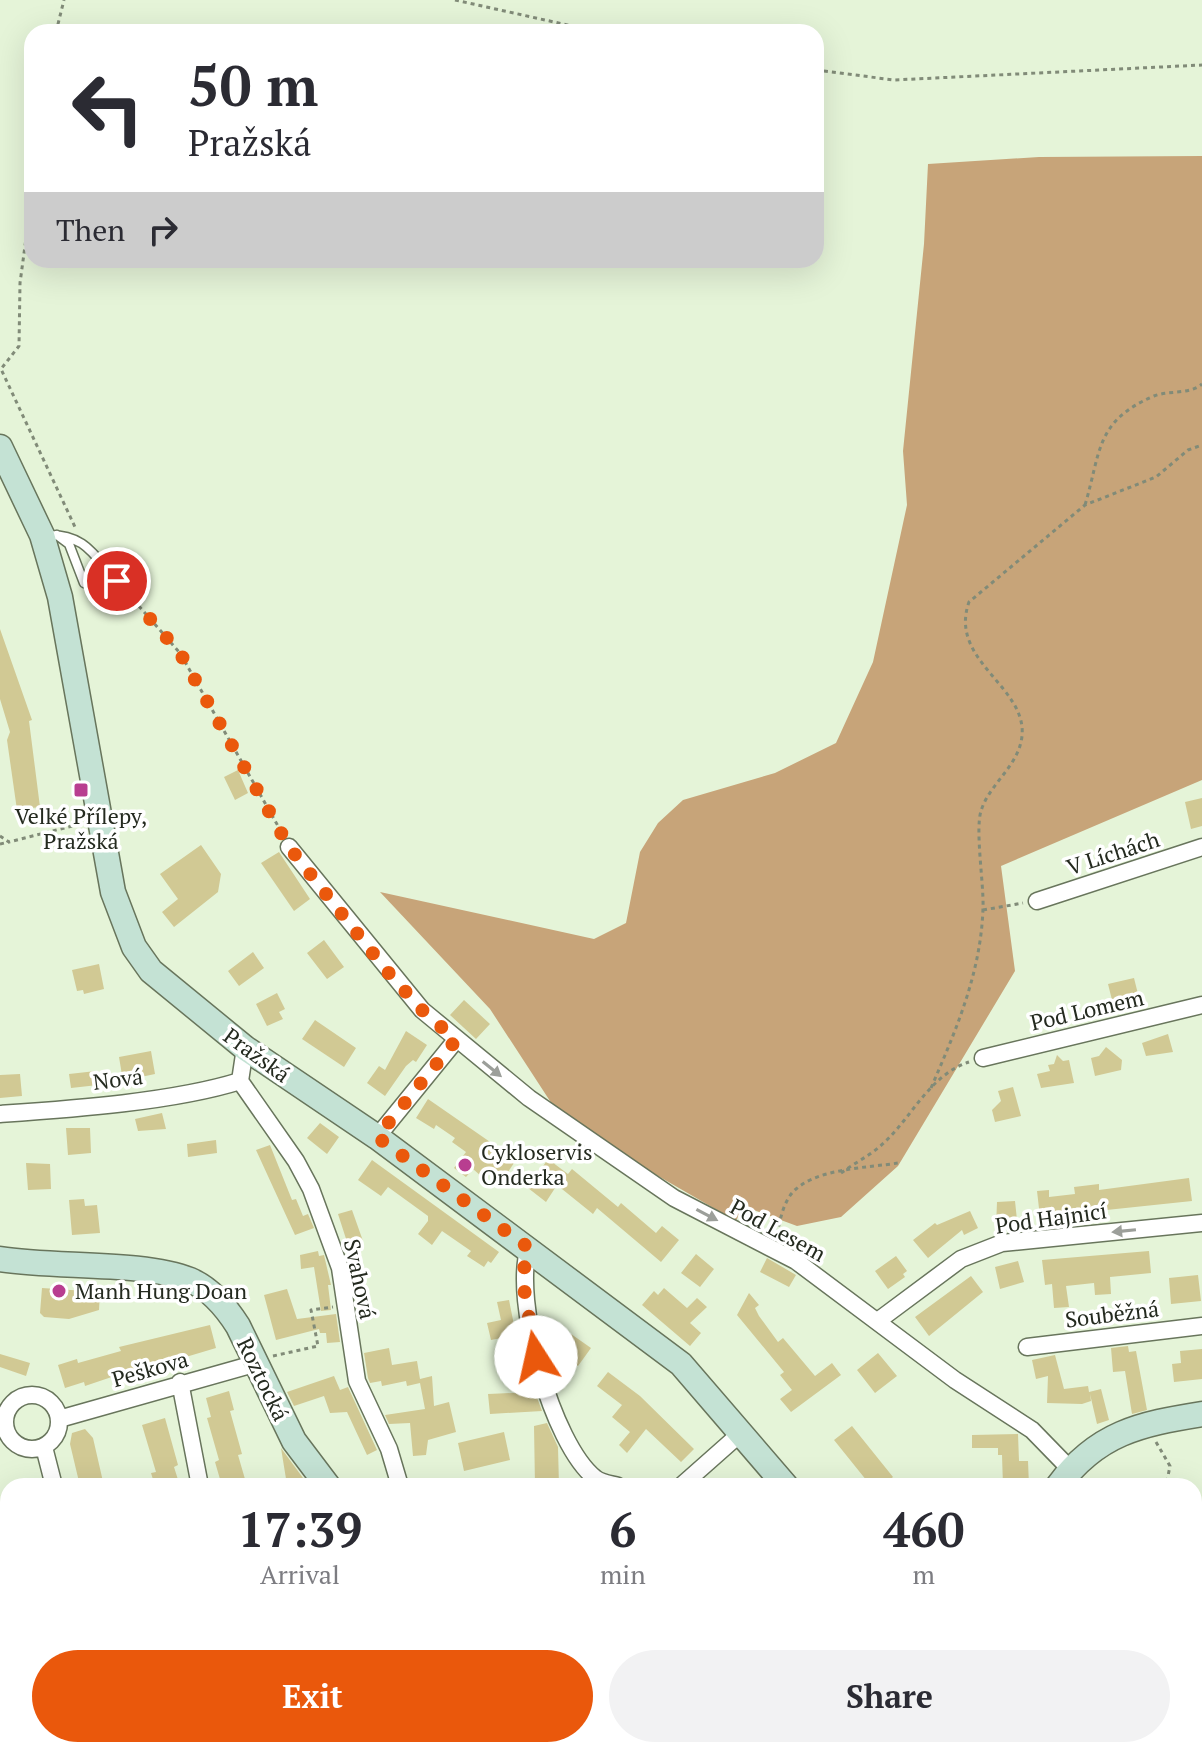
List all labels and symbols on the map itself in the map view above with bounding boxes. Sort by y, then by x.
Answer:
pin [83,547,151,615]
marker: Velké Přílepy, Pražská [72,781,90,799]
place label: Velké Přílepy, Pražská [15,801,147,855]
street label: V Líchách [1063,824,1163,881]
street label: Pod Lomem [1027,982,1146,1037]
street label: Pražská [218,1021,296,1088]
one-way arrow [482,1060,502,1076]
street label: Nová [91,1061,145,1096]
place label: Cykloservis Onderka [481,1137,593,1191]
marker: Cykloservis Onderka [456,1156,474,1174]
street label: Pod Lesem [725,1191,831,1268]
street label: Pod Hajnicí [993,1195,1109,1240]
one-way arrow [695,1208,718,1221]
one-way arrow [1111,1224,1136,1237]
street label: Svahová [338,1236,383,1322]
place label: Manh Hung Doan [75,1276,247,1305]
marker: Manh Hung Doan [50,1282,68,1300]
street label: Souběžná [1063,1293,1161,1334]
position arrow [494,1315,578,1399]
street label: Roztocká [231,1332,296,1425]
street label: Peškova [108,1344,191,1393]

